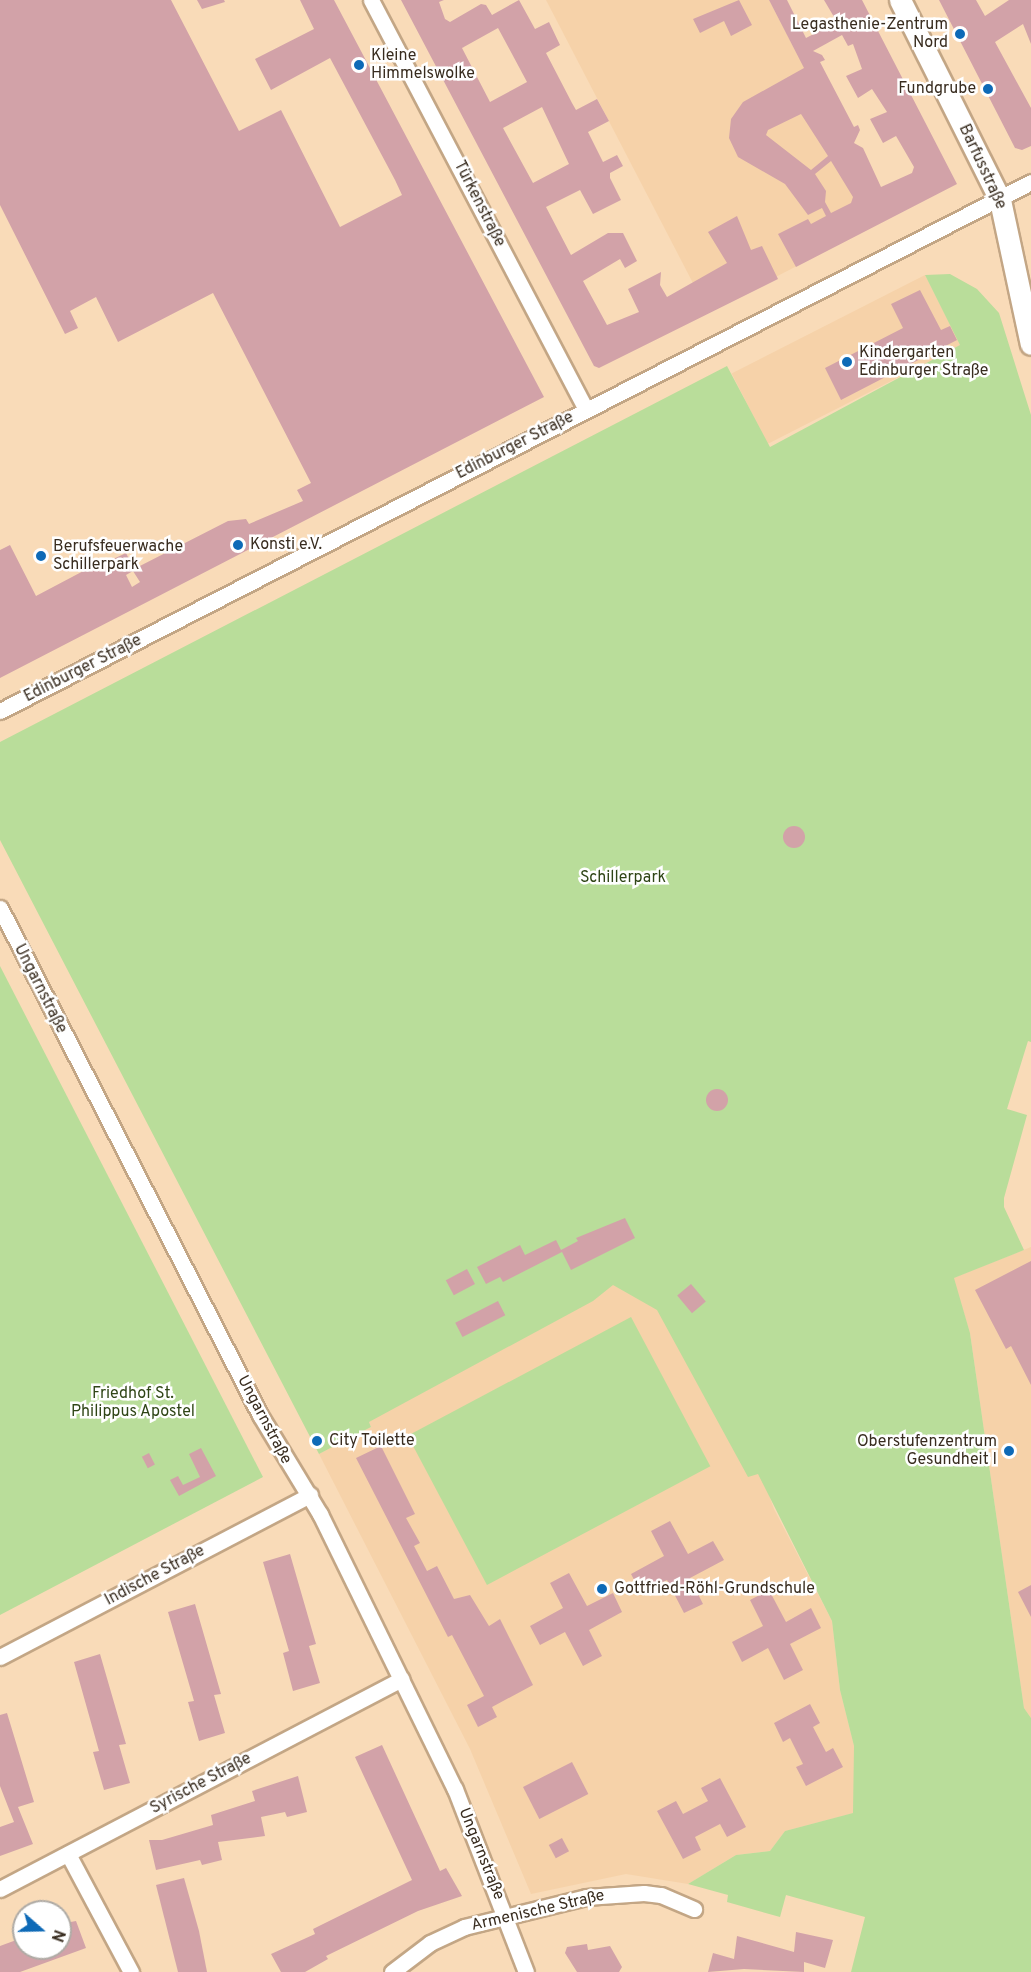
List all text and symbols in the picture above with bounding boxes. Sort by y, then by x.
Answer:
place label: Legasthenie-Zentrum Nord [792,15,948,53]
marker: Legasthenie-Zentrum Nord [953,27,967,41]
place label: Kleine Himmelswolke [371,46,475,84]
marker: Kleine Himmelswolke [352,58,366,72]
place label: Fundgrube [898,79,976,99]
marker: Fundgrube [981,82,995,96]
street label: Barfusstraße [954,121,1010,213]
street label: Türkenstraße [449,158,509,250]
place label: Kindergarten Edinburger Straße [859,343,988,381]
marker: Kindergarten Edinburger Straße [840,355,854,369]
street label: Edinburger Straße [453,408,577,484]
place label: Konsti e.V. [250,535,322,555]
place label: Berufsfeuerwache Schillerpark [53,537,183,575]
marker: Konsti e.V. [231,538,245,552]
marker: Berufsfeuerwache Schillerpark [34,549,48,563]
street label: Edinburger Straße [21,631,145,707]
park label: Schillerpark [580,868,666,888]
street label: Ungarnstraße [9,941,71,1037]
street label: Ungarnstraße [233,1372,295,1468]
park label: Friedhof St. Philippus Apostel [71,1384,195,1422]
place label: City Toilette [329,1431,415,1451]
place label: Oberstufenzentrum Gesundheit I [857,1432,997,1470]
marker: City Toilette [310,1434,324,1448]
marker: Oberstufenzentrum Gesundheit I [1002,1444,1016,1458]
street label: Indische Straße [102,1542,208,1610]
place label: Gottfried-Röhl-Grundschule [614,1579,815,1599]
marker: Gottfried-Röhl-Grundschule [595,1582,609,1596]
street label: Syrische Straße [147,1749,255,1819]
street label: Ungarnstraße [454,1805,508,1903]
street label: Armenische Straße [469,1886,607,1936]
north arrow [12,1900,72,1960]
text: N [46,1927,68,1944]

